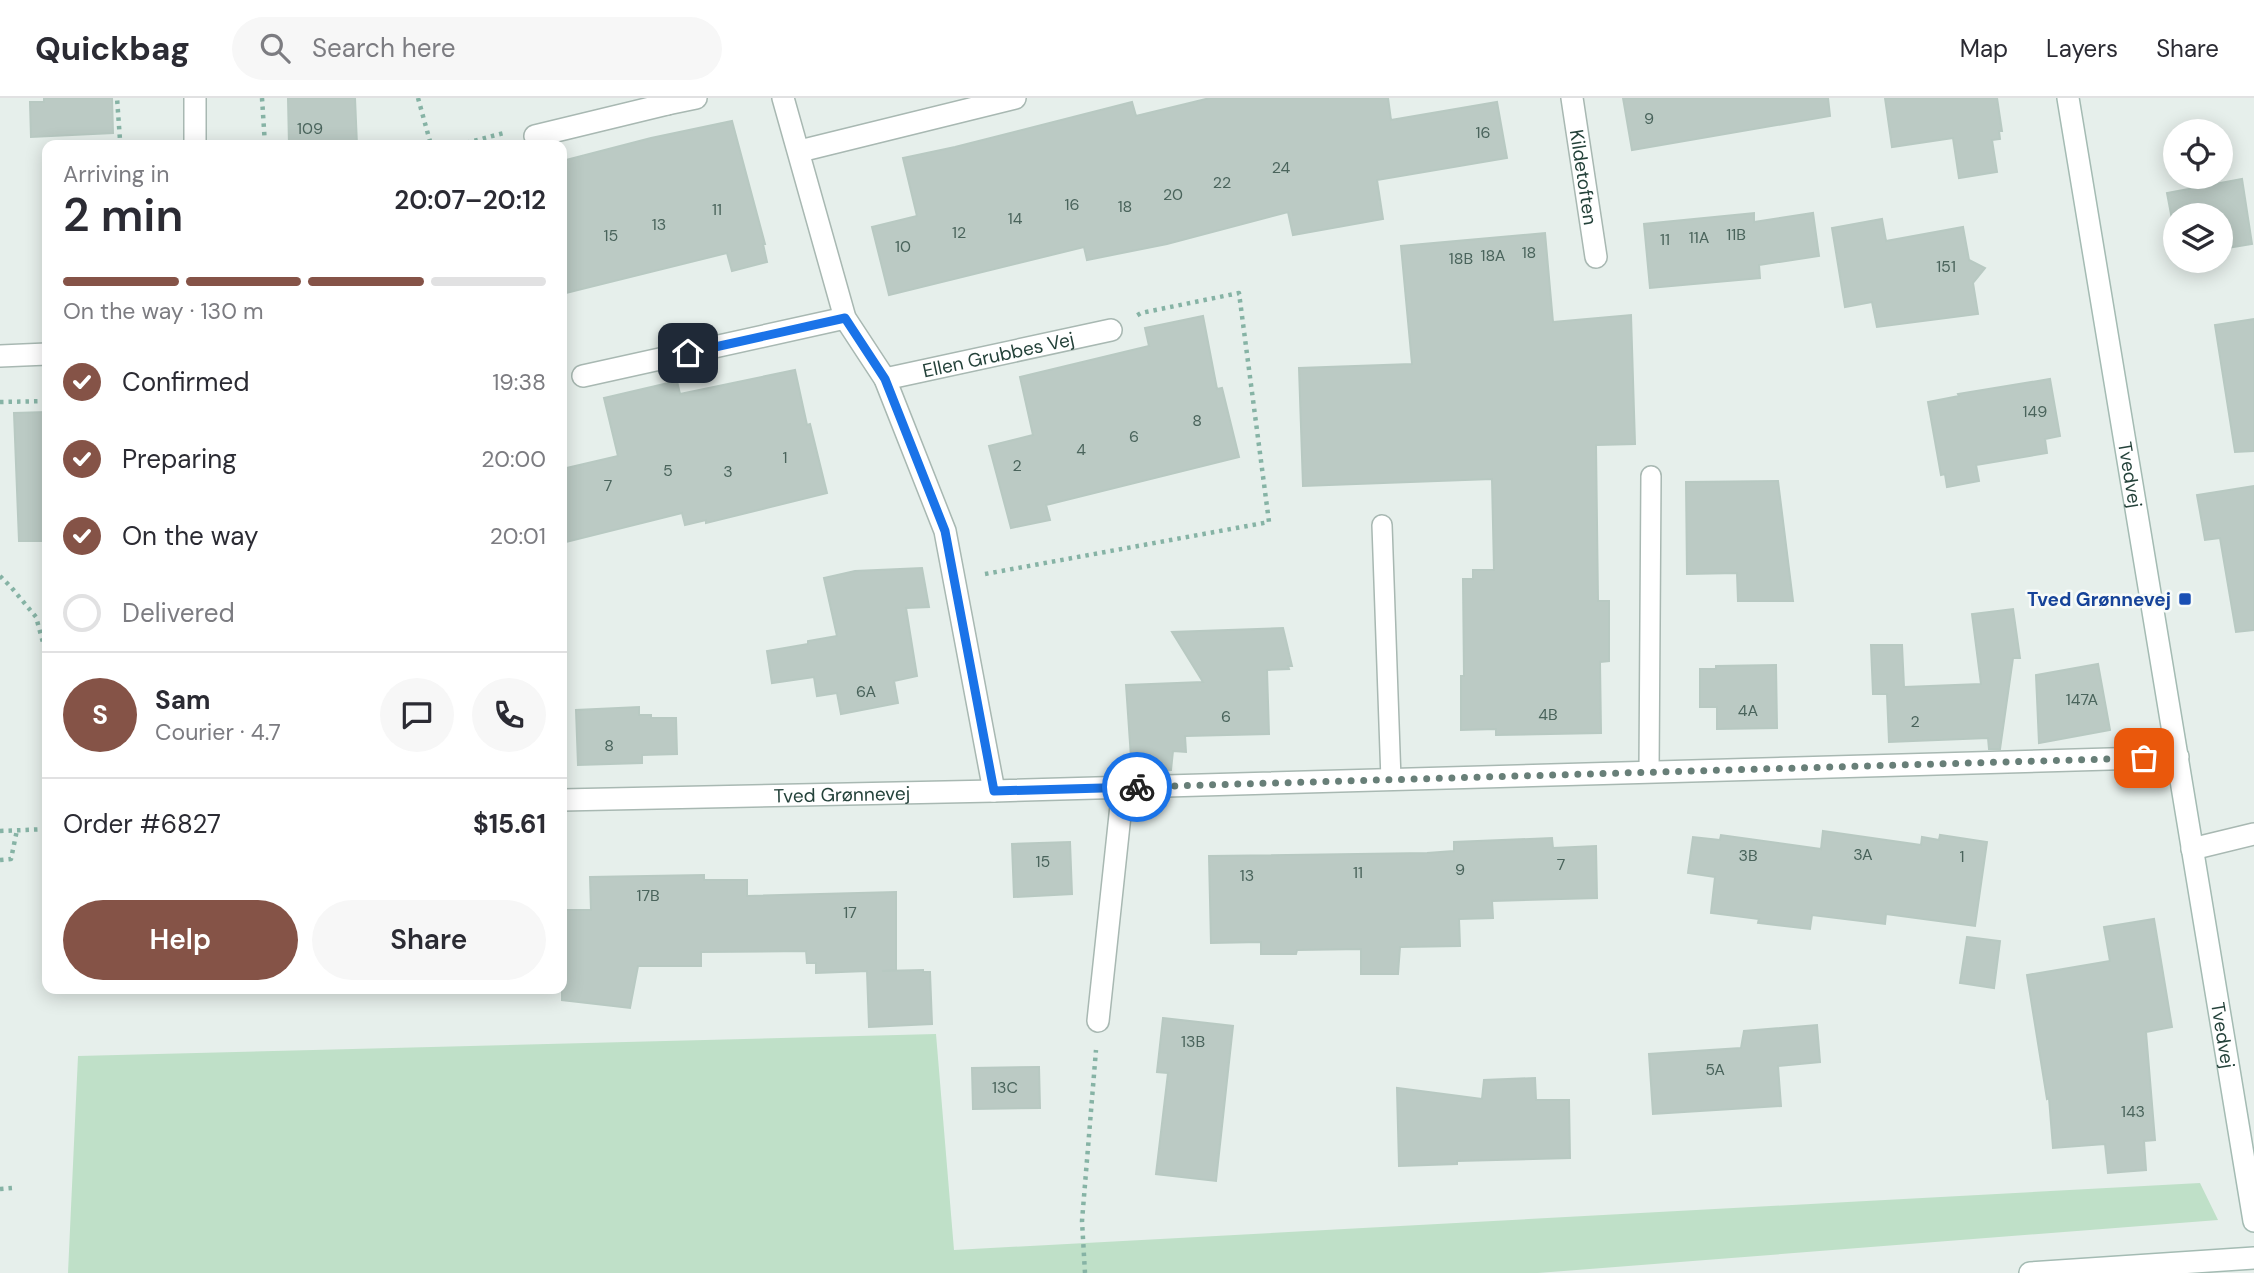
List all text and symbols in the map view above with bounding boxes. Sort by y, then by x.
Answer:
search box [232,17,722,80]
text: Quickbag [35,27,190,70]
icon: search [256,29,294,67]
text: Search here [312,31,455,65]
text: Map [1960,33,2008,64]
text: Layers [2046,33,2118,64]
text: Share [2156,33,2219,64]
house number: 9 [1644,108,1654,129]
house number: 109 [297,118,323,139]
map controls [2163,119,2233,273]
button: locate [2163,119,2233,189]
house number: 16 [1475,122,1491,143]
street label: Kildetoften [1564,128,1603,227]
house number: 24 [1272,157,1291,178]
text: Arriving in [63,159,169,189]
house number: 22 [1213,172,1231,193]
text: 20:07–20:12 [394,183,546,217]
house number: 20 [1163,184,1183,205]
text: 2 min [63,185,183,245]
house number: 16 [1064,194,1080,215]
house number: 18 [1118,196,1132,217]
house number: 11 [712,199,722,220]
button: layers [2163,203,2233,273]
house number: 14 [1008,208,1023,229]
house number: 13 [652,214,666,235]
house number: 12 [952,222,966,243]
house number: 11B [1726,224,1746,245]
house number: 15 [604,225,618,246]
house number: 11A [1689,227,1710,248]
house number: 11 [1660,229,1670,250]
house number: 10 [895,236,911,257]
house number: 18 [1522,242,1536,263]
house number: 18A [1481,245,1506,266]
house number: 18B [1449,248,1473,269]
house number: 151 [1936,256,1956,277]
text: On the way · 130 m [63,296,264,326]
pin [658,323,718,383]
street label: Ellen Grubbes Vej [920,326,1076,383]
icon: home [669,334,707,372]
icon: check [63,363,101,401]
text: Confirmed [122,365,249,399]
text: 19:38 [492,367,546,397]
house number: 149 [2023,401,2047,422]
house number: 8 [1192,410,1202,431]
house number: 6 [1129,426,1139,447]
house number: 4 [1076,439,1086,460]
icon: check [63,440,101,478]
street label: Tvedvej [2113,440,2148,510]
text: Preparing [122,442,237,476]
text: 20:00 [481,444,546,474]
house number: 1 [783,447,788,468]
house number: 2 [1012,455,1022,476]
house number: 5 [663,460,673,481]
house number: 3 [723,461,733,482]
house number: 7 [604,475,612,496]
icon: check [63,517,101,555]
text: On the way [122,519,258,553]
text: 20:01 [490,521,546,551]
place label: Tved Grønnevej [2027,587,2171,612]
marker: Tved Grønnevej [2177,591,2193,607]
text: Delivered [122,596,235,630]
button: chat [380,678,454,752]
button: phone [472,678,546,752]
house number: 6A [856,681,876,702]
text: Sam [155,683,210,717]
house number: 147A [2066,689,2099,710]
text: S [92,698,108,732]
house number: 4A [1738,700,1759,721]
house number: 4B [1538,704,1558,725]
house number: 6 [1221,706,1231,727]
house number: 2 [1910,711,1920,732]
text: Courier · 4.7 [155,717,281,747]
pin [2114,728,2174,788]
house number: 8 [604,735,614,756]
icon: bag [2125,739,2163,777]
courier [1102,752,1172,822]
icon: bike [1118,768,1156,806]
street label: Tved Grønnevej [773,780,910,808]
text: Order #6827 [63,807,221,841]
text: $15.61 [473,807,546,841]
house number: 3A [1853,844,1873,865]
house number: 3B [1738,845,1758,866]
house number: 1 [1960,846,1965,867]
house number: 15 [1036,851,1050,872]
house number: 7 [1557,854,1565,875]
house number: 9 [1455,859,1465,880]
house number: 11 [1353,862,1363,883]
house number: 13 [1240,865,1254,886]
house number: 17B [636,885,660,906]
button: Help [63,900,298,980]
button: Share [312,900,546,980]
house number: 17 [843,902,857,923]
street label: Tvedvej [2205,1000,2241,1070]
house number: 13B [1181,1031,1205,1052]
house number: 5A [1705,1059,1725,1080]
house number: 13C [992,1077,1018,1098]
house number: 143 [2121,1101,2145,1122]

